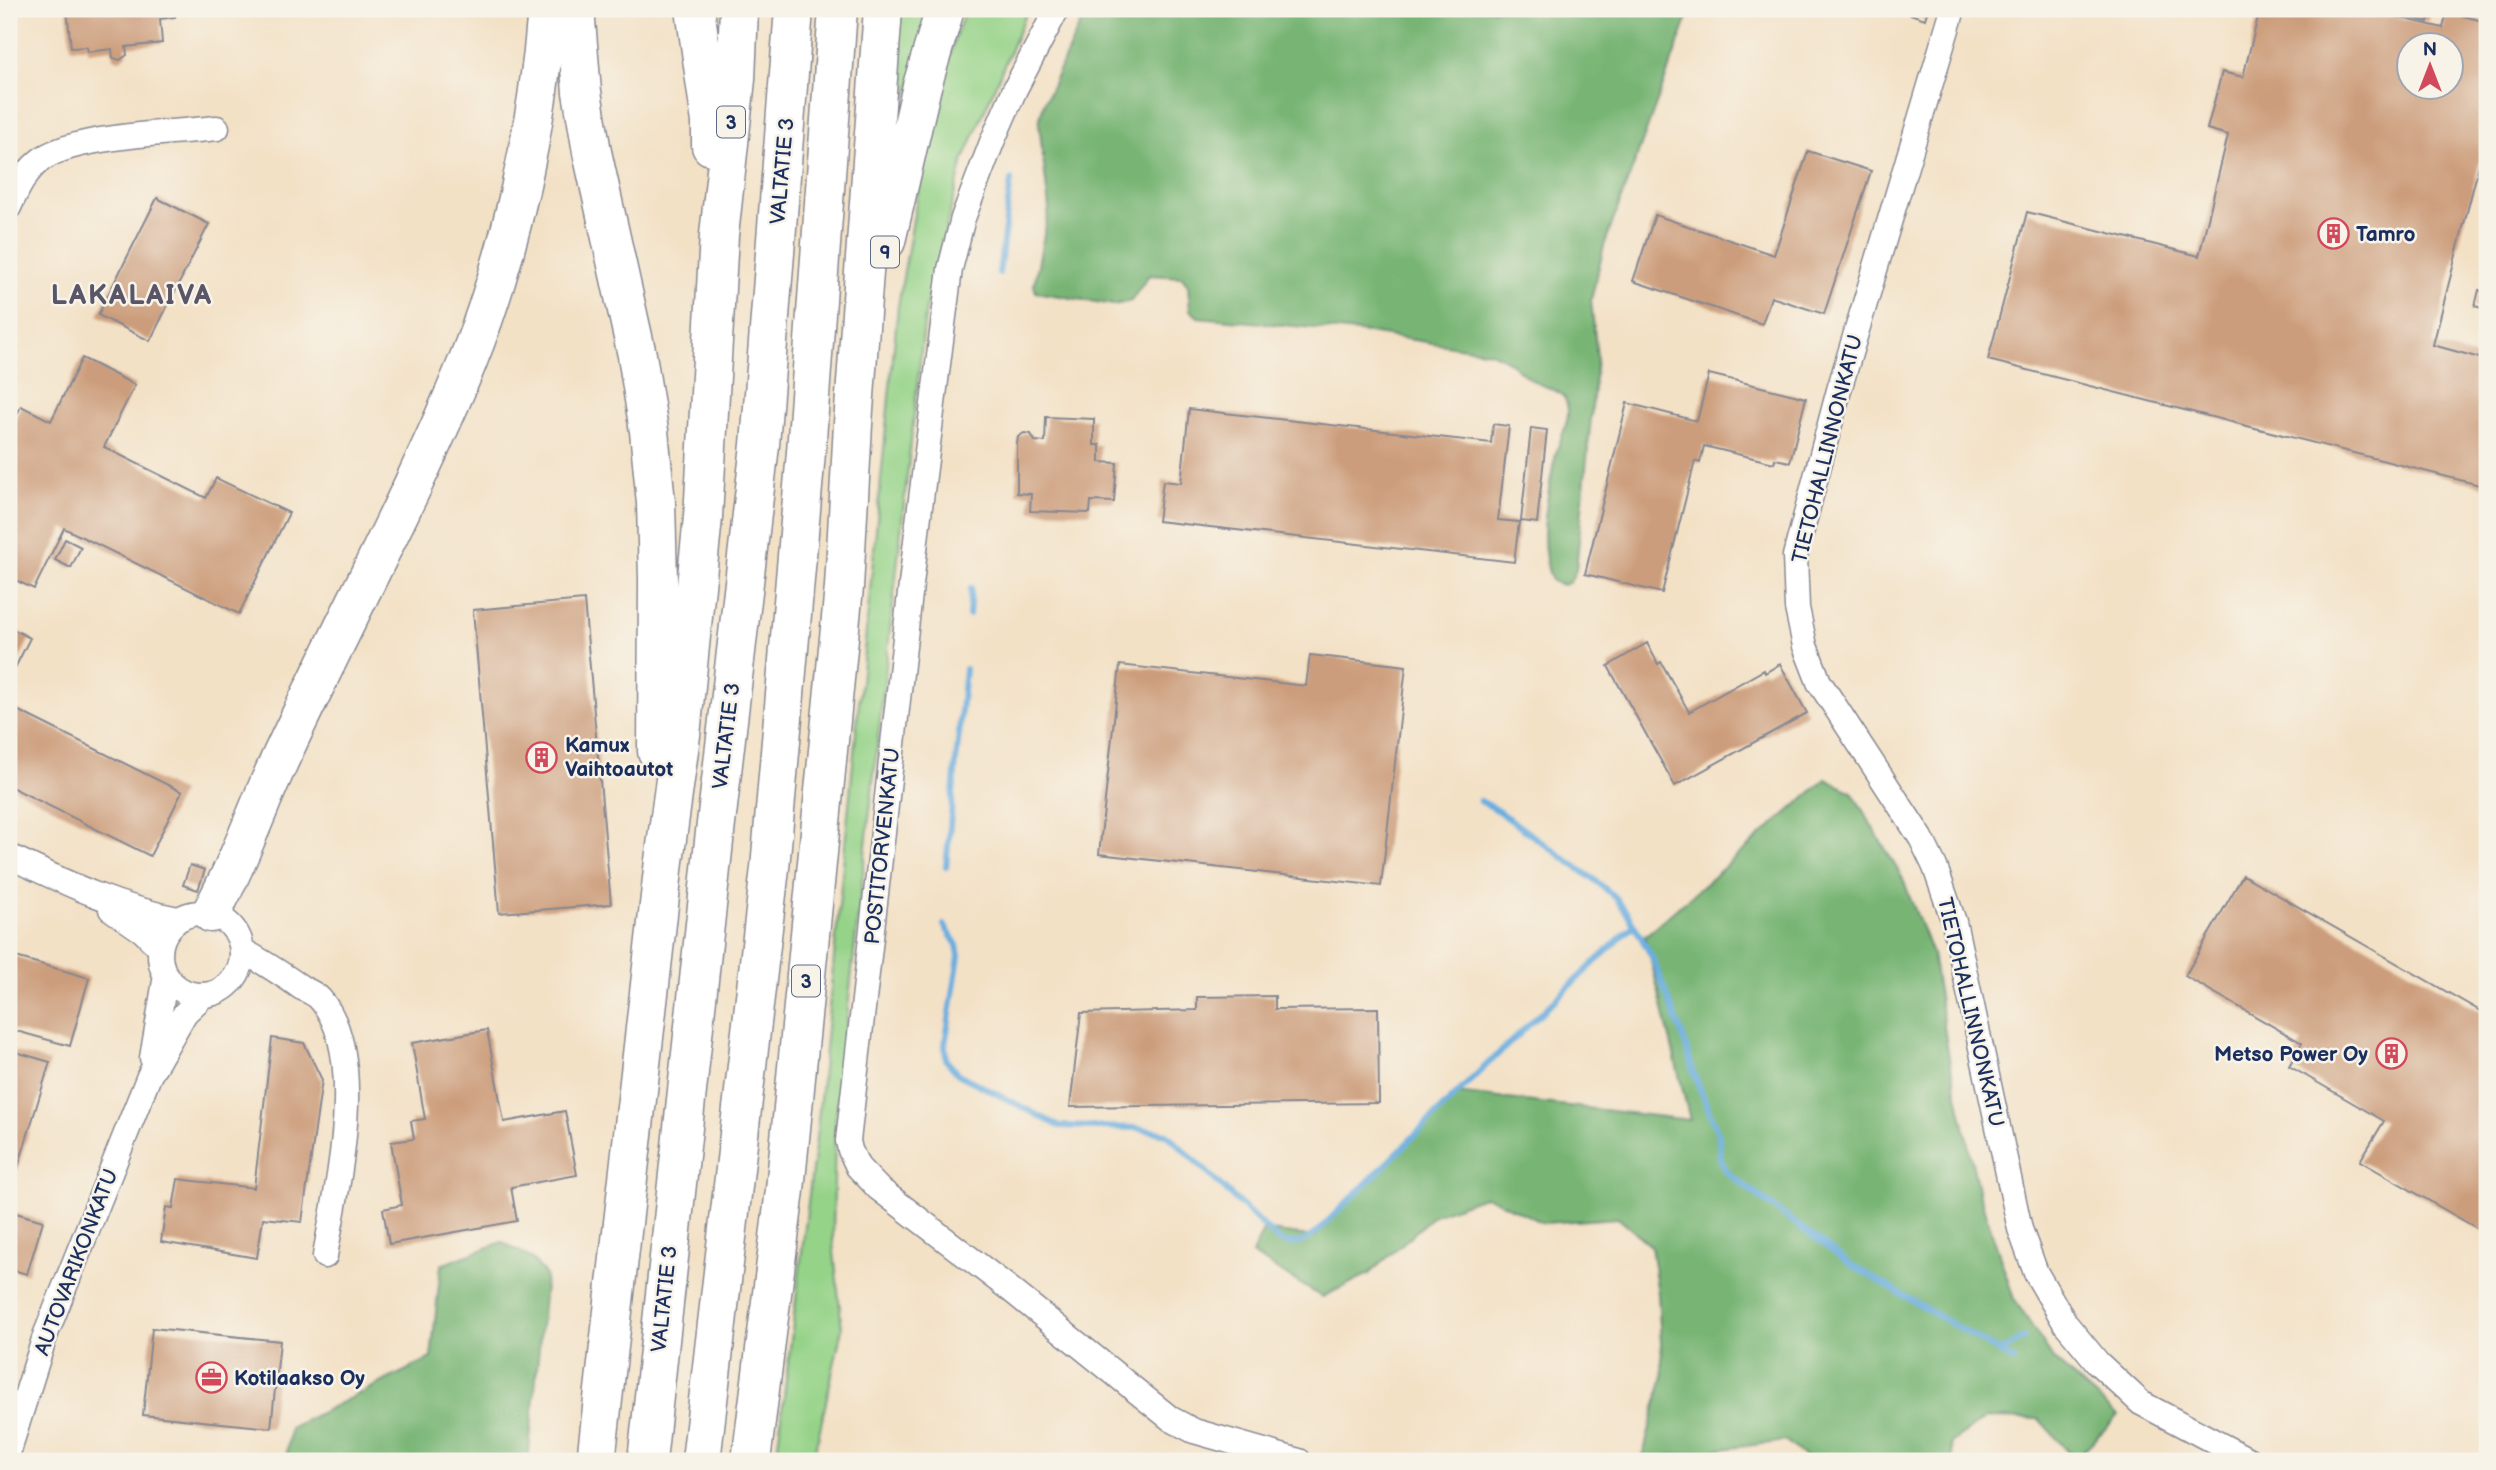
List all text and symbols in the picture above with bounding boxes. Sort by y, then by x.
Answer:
north arrow [2394,32,2464,102]
text: N [2423,39,2437,62]
road number: 3 [717,106,745,138]
street label: VALTATIE 3 [765,117,800,225]
building icon: Tamro [2316,217,2350,251]
place label: Tamro [2356,222,2415,247]
road number: 9 [871,236,899,268]
district label: LAKALAIVA [51,279,213,312]
street label: TIETOHALLINNONKATU [1787,332,1868,566]
street label: VALTATIE 3 [708,681,745,791]
place label: Kamux Vaihtoautot [565,733,673,782]
building icon: Kamux Vaihtoautot [525,740,559,774]
street label: POSTITORVENKATU [860,747,905,946]
street label: TIETOHALLINNONKATU [1932,895,2009,1129]
road number: 3 [792,965,820,996]
building icon: Metso Power Oy [2374,1037,2408,1071]
place label: Metso Power Oy [2214,1042,2368,1067]
street label: AUTOVARIKONKATU [29,1166,124,1359]
street label: VALTATIE 3 [646,1244,683,1354]
office icon: Kotilaakso Oy [194,1361,228,1395]
place label: Kotilaakso Oy [234,1366,365,1391]

